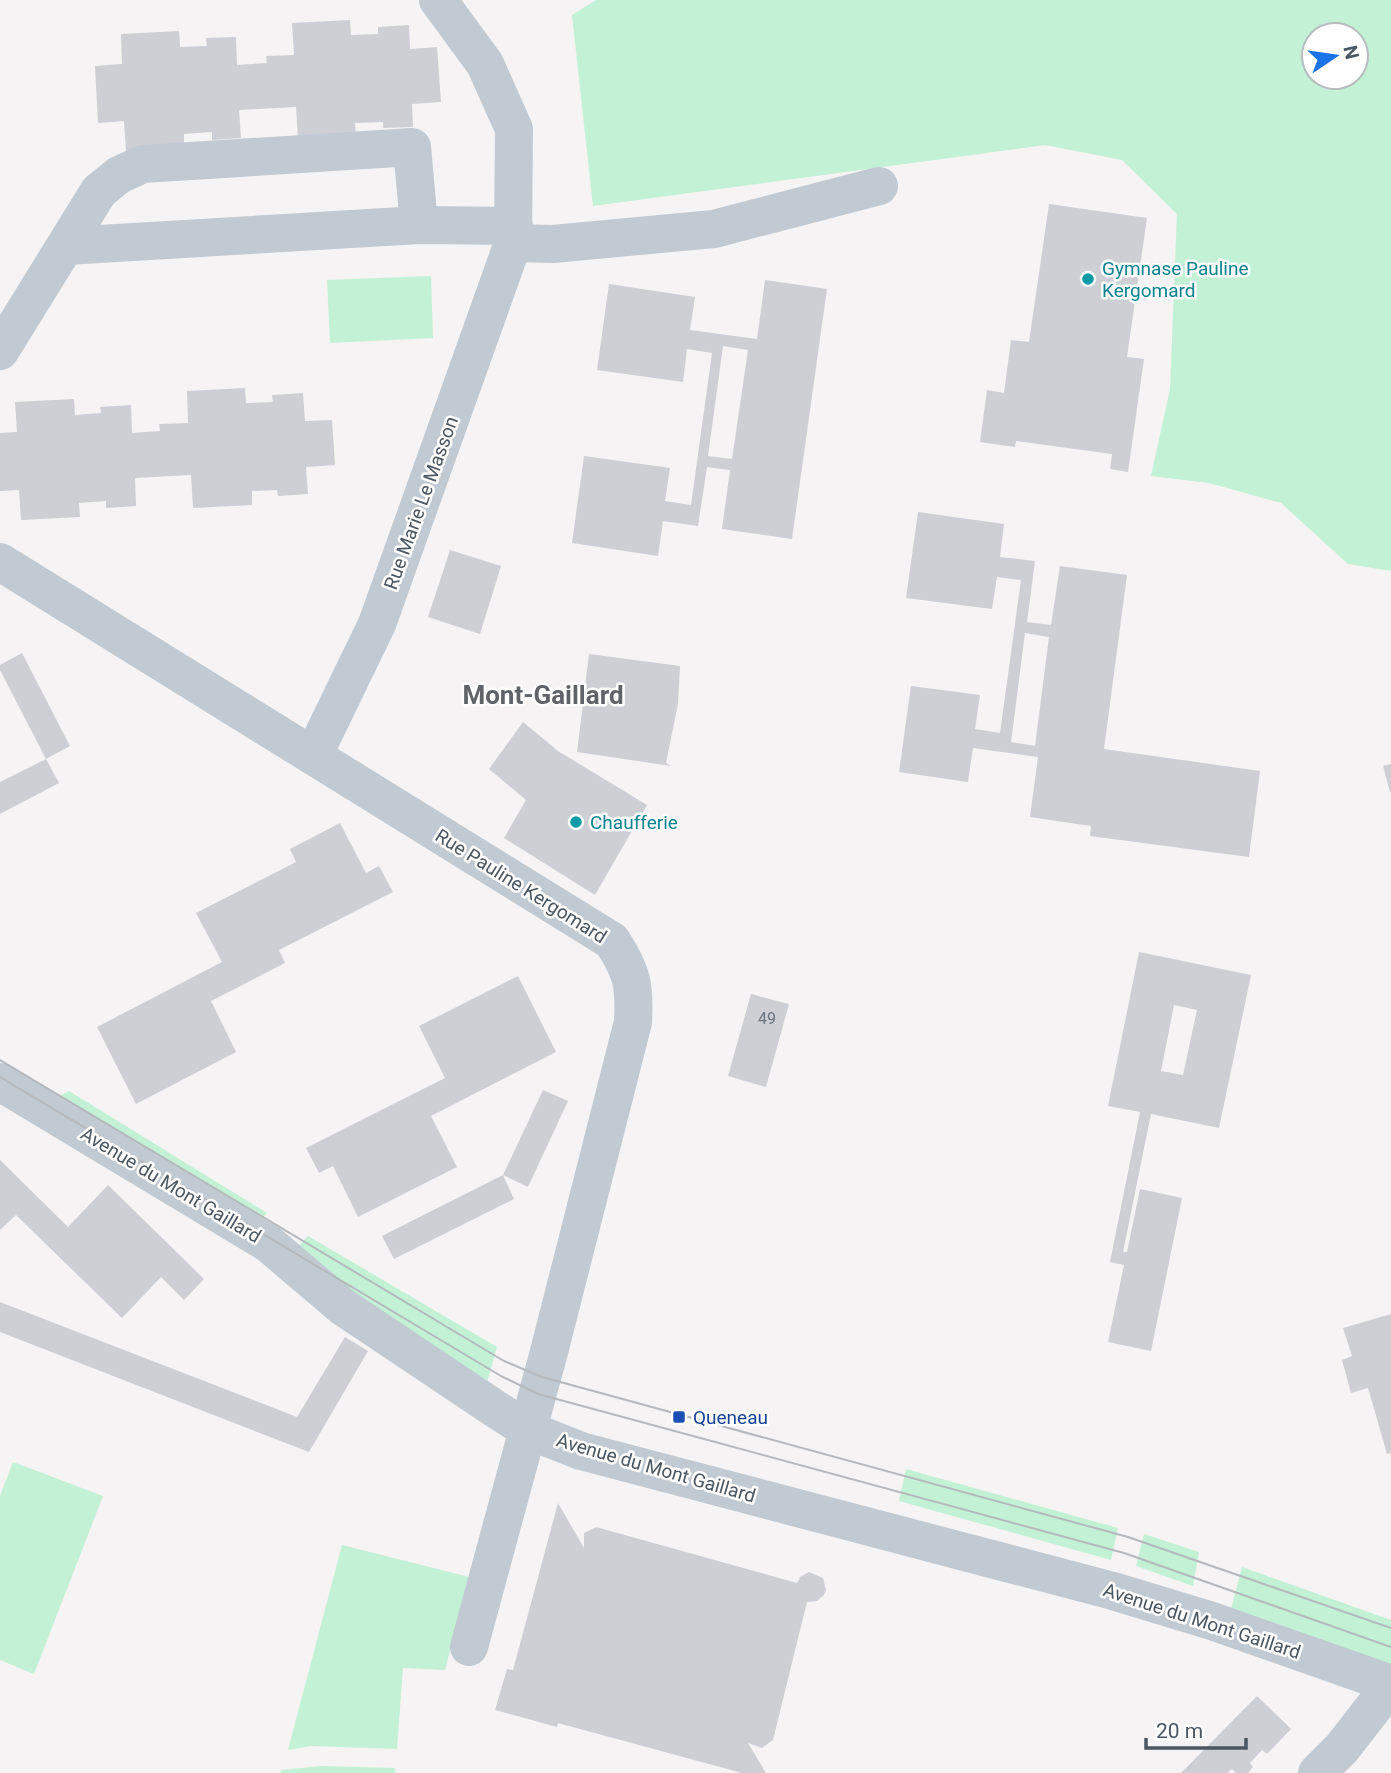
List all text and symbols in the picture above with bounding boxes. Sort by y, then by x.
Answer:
north arrow [1300,21,1370,91]
text: N [1338,43,1364,61]
place label: Gymnase Pauline Kergomard [1102,257,1249,302]
marker: Gymnase Pauline Kergomard [1080,271,1096,287]
street label: Rue Marie Le Masson [379,413,463,593]
district label: Mont-Gaillard [462,680,624,710]
place label: Chaufferie [590,811,678,834]
marker: Chaufferie [568,814,584,830]
street label: Rue Pauline Kergomard [431,824,611,948]
house number: 49 [758,1009,776,1028]
street label: Avenue du Mont Gaillard [77,1122,265,1248]
place label: Queneau [693,1406,768,1429]
marker: Queneau [671,1409,687,1425]
street label: Avenue du Mont Gaillard [554,1429,758,1507]
street label: Avenue du Mont Gaillard [1100,1578,1304,1664]
scale bar [1146,1706,1246,1750]
text: 20 m [1156,1719,1203,1743]

